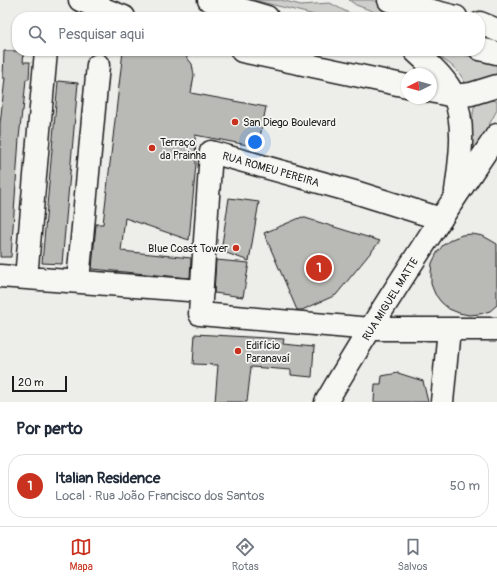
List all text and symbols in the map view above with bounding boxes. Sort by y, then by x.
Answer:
search box [12,12,485,56]
icon: search [26,23,48,45]
text: Pesquisar aqui [58,25,144,44]
north arrow [401,68,437,104]
place label: San Diego Boulevard [243,116,336,129]
marker: San Diego Boulevard [230,117,240,127]
your location [245,132,265,152]
place label: Terraço da Prainha [160,136,206,162]
marker: Terraço da Prainha [147,143,157,153]
street label: RUA ROMEU PEREIRA [221,149,321,190]
place label: Blue Coast Tower [148,242,228,255]
marker: Blue Coast Tower [231,243,241,253]
pin: 1 [306,253,332,283]
street label: RUA MIGUEL MATTE [360,255,421,343]
place label: Edifício Paranavaí [246,339,290,365]
marker: Edifício Paranavaí [233,346,243,356]
scale bar [12,374,67,393]
text: 20 m [18,376,44,389]
text: Por perto [16,418,83,439]
text: Italian Residence [55,469,160,488]
text: 1 [27,478,33,494]
text: 50 m [450,478,480,494]
text: Local · Rua João Francisco dos Santos [55,488,264,504]
tab: Mapa [69,536,93,573]
tab: Rotas [232,536,259,573]
tab: Salvos [398,536,427,573]

